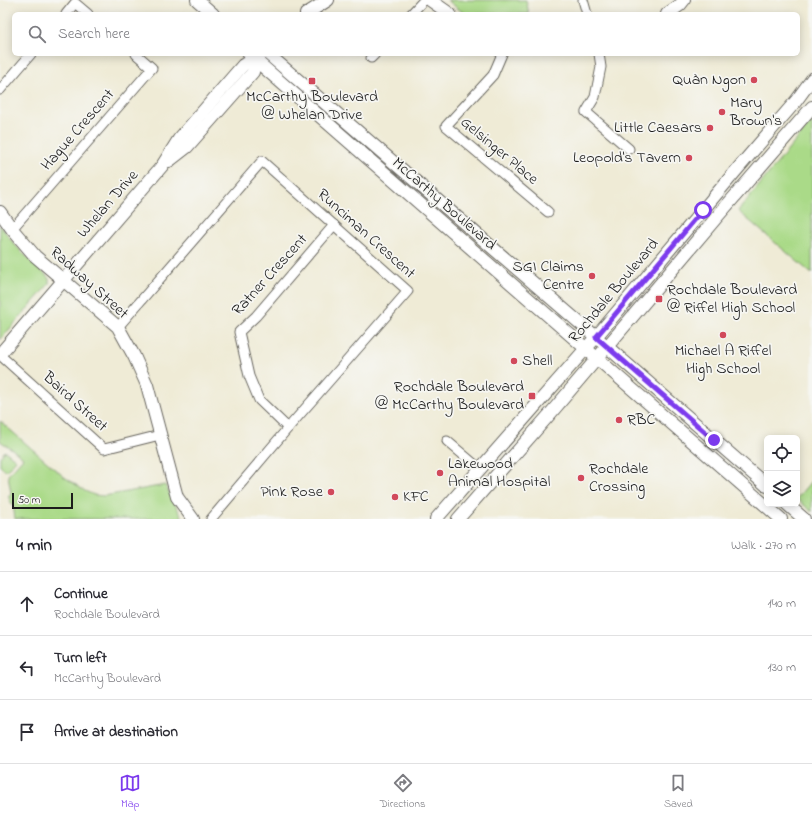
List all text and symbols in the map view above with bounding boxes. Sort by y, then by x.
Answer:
search box [12,12,800,56]
icon: search [26,23,48,45]
text: Search here [58,23,130,45]
place label: Quàn Ngon [672,68,746,92]
marker: Quàn Ngon [749,75,759,85]
marker: McCarthy Boulevard @ Whelan Drive [307,76,317,86]
street label: Hague Crescent [35,83,121,176]
place label: McCarthy Boulevard @ Whelan Drive [246,85,378,127]
place label: Mary Brown's [729,91,782,133]
marker: Mary Brown's [717,107,727,117]
street label: Gelsinger Place [454,111,544,192]
place label: Little Caesars [614,116,702,140]
marker: Little Caesars [705,123,715,133]
place label: Leopold's Tavern [573,146,681,170]
street label: McCarthy Boulevard [386,152,502,256]
marker: Leopold's Tavern [684,153,694,163]
street label: Whelan Drive [71,164,145,243]
street label: Runciman Crescent [311,183,421,285]
route start [694,201,712,219]
street label: Ratner Crescent [226,228,314,321]
street label: Rochdale Boulevard [563,233,665,349]
street label: Radway Street [44,241,134,325]
place label: SGI Claims Centre [512,255,585,297]
marker: SGI Claims Centre [587,271,597,281]
place label: Rochdale Boulevard @ Riffel High School [667,278,797,320]
marker: Rochdale Boulevard @ Riffel High School [654,294,664,304]
marker: Michael A Riffel High School [718,330,728,340]
place label: Michael A Riffel High School [675,339,772,381]
place label: Shell [522,349,553,373]
marker: Shell [509,356,519,366]
street label: Baird Street [36,365,113,438]
place label: Rochdale Boulevard @ McCarthy Boulevard [375,375,524,417]
marker: Rochdale Boulevard @ McCarthy Boulevard [527,391,537,401]
place label: RBC [627,408,656,432]
marker: RBC [614,415,624,425]
route end [705,431,723,449]
map controls [764,435,800,507]
button: locate [764,435,800,471]
place label: Lakewood Animal Hospital [448,452,551,494]
place label: Rochdale Crossing [589,457,649,499]
marker: Lakewood Animal Hospital [435,468,445,478]
button: layers [764,471,800,507]
marker: Rochdale Crossing [576,473,586,483]
place label: Pink Rose [260,480,324,504]
place label: KFC [403,485,429,509]
marker: Pink Rose [326,487,336,497]
scale bar [12,491,73,510]
text: 50 m [18,492,40,508]
marker: KFC [390,492,400,502]
text: 4 min [16,533,52,558]
text: Walk · 270 m [731,536,796,555]
text: Continue [54,583,108,605]
icon: ahead [16,593,38,615]
text: 140 m [768,594,796,613]
text: Rochdale Boulevard [54,605,160,624]
text: Turn left [54,647,107,669]
icon: left [16,657,38,679]
text: 130 m [768,658,796,677]
text: McCarthy Boulevard [54,669,161,688]
icon: arrive [16,721,38,743]
text: Arrive at destination [54,721,178,743]
tab: Map [119,772,141,812]
tab: Directions [380,772,426,812]
tab: Saved [664,772,693,812]

